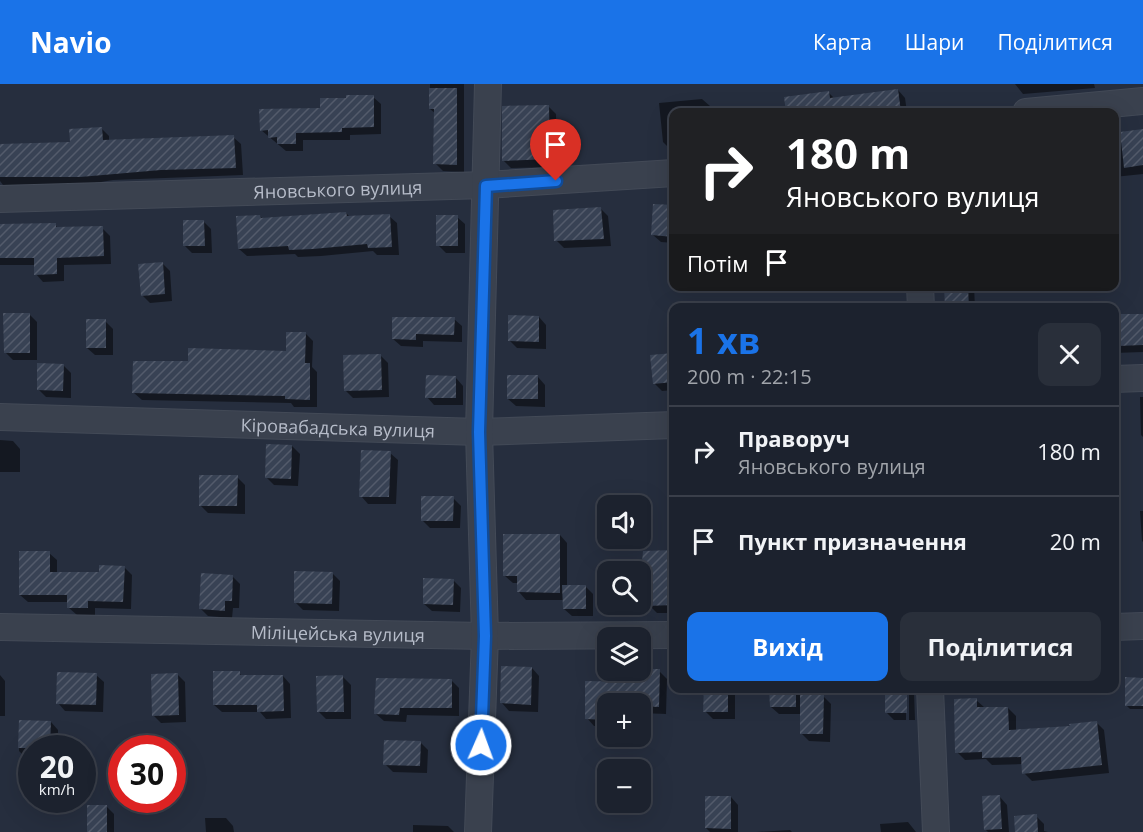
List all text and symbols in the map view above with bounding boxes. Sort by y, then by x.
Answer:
text: Navio [30,23,111,61]
text: Карта [813,28,872,56]
text: Шари [905,28,964,56]
text: Поділитися [997,28,1113,56]
pin [530,119,581,181]
text: 180 m [786,124,910,181]
icon: arrive [539,128,572,161]
icon: right [687,132,765,210]
street label: Яновського вулиця [253,175,423,204]
text: Яновського вулиця [786,178,1039,215]
icon: arrive [760,246,793,279]
text: Потім [687,248,748,278]
text: 1 хв [687,316,760,365]
button: close [1038,323,1101,386]
text: 200 m · 22:15 [687,363,812,390]
street label: Кіровабадська вулиця [240,413,435,443]
text: Праворуч [738,423,850,453]
icon: right [687,435,720,468]
text: 180 m [1037,436,1101,466]
text: Яновського вулиця [738,453,926,480]
map controls [597,495,651,813]
button: sound [597,495,651,549]
icon: arrive [687,525,720,558]
text: Пункт призначення [738,526,967,556]
text: 20 m [1050,526,1101,556]
button: search [597,561,651,615]
button: Вихід [687,612,888,681]
button: Поділитися [900,612,1101,681]
street label: Міліцейська вулиця [251,620,425,647]
button: layers [597,627,651,681]
button: + [597,693,651,747]
position arrow [449,713,513,777]
speed limit sign: 30 [108,735,186,813]
text: 20 [40,746,74,787]
button: − [597,759,651,813]
text: km/h [39,779,75,799]

